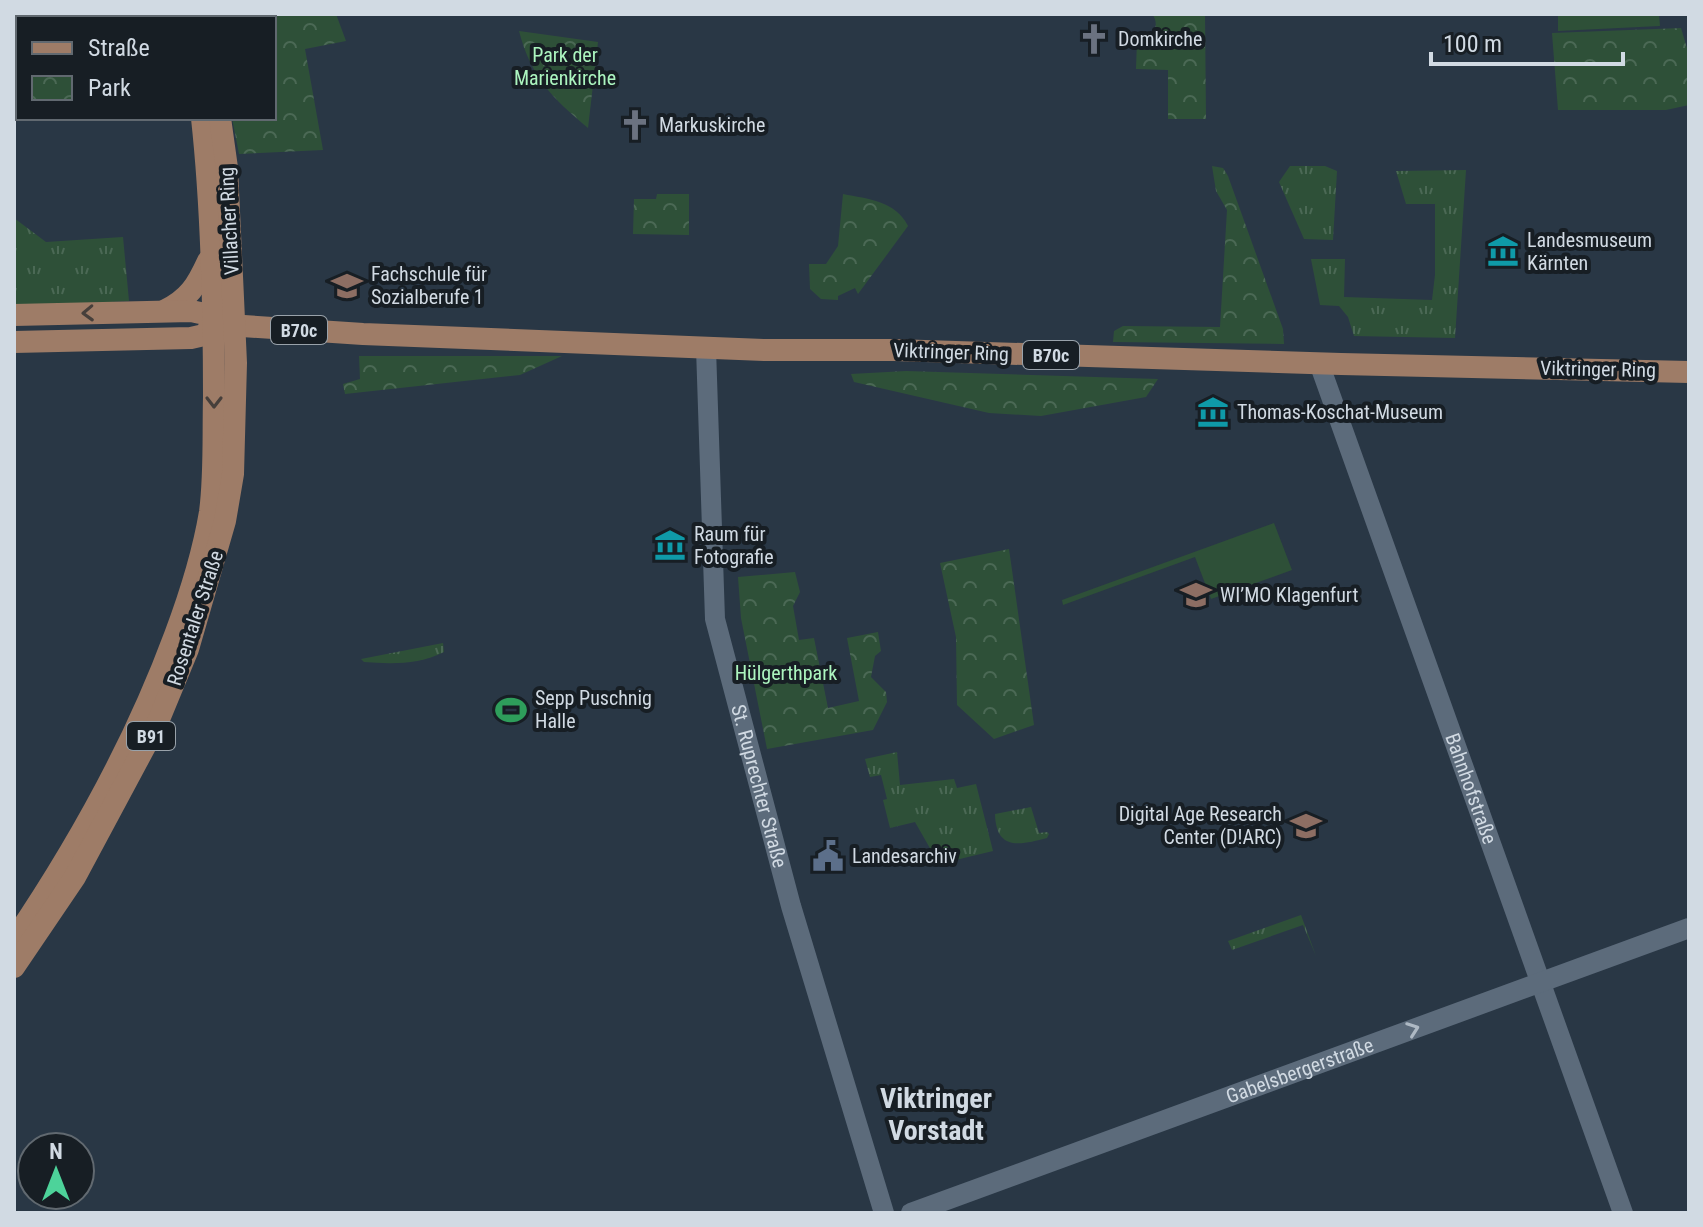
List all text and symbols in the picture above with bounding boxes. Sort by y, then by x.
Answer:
legend [16,16,276,120]
scale bar [1431,16,1623,66]
church icon: Domkirche [1077,22,1111,56]
place label: Domkirche [1118,27,1202,51]
text: 100 m [1443,30,1502,58]
text: Straße [88,34,150,62]
park label: Park der Marienkirche [514,43,616,90]
text: Park [88,74,131,102]
church icon: Markuskirche [618,108,652,142]
place label: Markuskirche [659,113,765,137]
street label: Villacher Ring [214,166,244,276]
place label: Landesmuseum Kärnten [1527,228,1652,275]
museum icon: Landesmuseum Kärnten [1486,234,1520,268]
place label: Fachschule für Sozialberufe 1 [371,262,487,309]
school or university icon: Fachschule für Sozialberufe 1 [330,269,364,303]
one-way arrow [81,304,94,321]
road number: B70c [271,316,327,344]
street label: Viktringer Ring [893,338,1009,366]
road number: B70c [1023,341,1079,369]
street label: Viktringer Ring [1540,356,1656,382]
museum icon: Thomas-Koschat-Museum [1196,395,1230,429]
one-way arrow [205,396,223,409]
place label: Thomas-Koschat-Museum [1237,400,1443,424]
place label: Raum für Fotografie [694,522,774,569]
museum icon: Raum für Fotografie [653,528,687,562]
street label: Rosentaler Straße [162,548,228,688]
school or university icon: WI’MO Klagenfurt [1179,578,1213,612]
place label: WI’MO Klagenfurt [1220,583,1358,607]
park label: Hülgerthpark [735,661,837,685]
place label: Sepp Puschnig Halle [535,686,652,733]
sports icon: Sepp Puschnig Halle [494,693,528,727]
street label: St. Ruprechter Straße [726,702,792,870]
road number: B91 [127,722,175,750]
street label: Bahnhofstraße [1440,730,1502,847]
place label: Digital Age Research Center (D!ARC) [1119,802,1282,849]
school or university icon: Digital Age Research Center (D!ARC) [1289,809,1323,843]
public building icon: Landesarchiv [811,839,845,873]
place label: Landesarchiv [852,844,957,868]
one-way arrow [1405,1022,1419,1039]
street label: Gabelsbergerstraße [1223,1033,1377,1109]
district label: Viktringer Vorstadt [880,1082,992,1147]
north arrow [16,1131,96,1211]
text: N [49,1139,63,1164]

